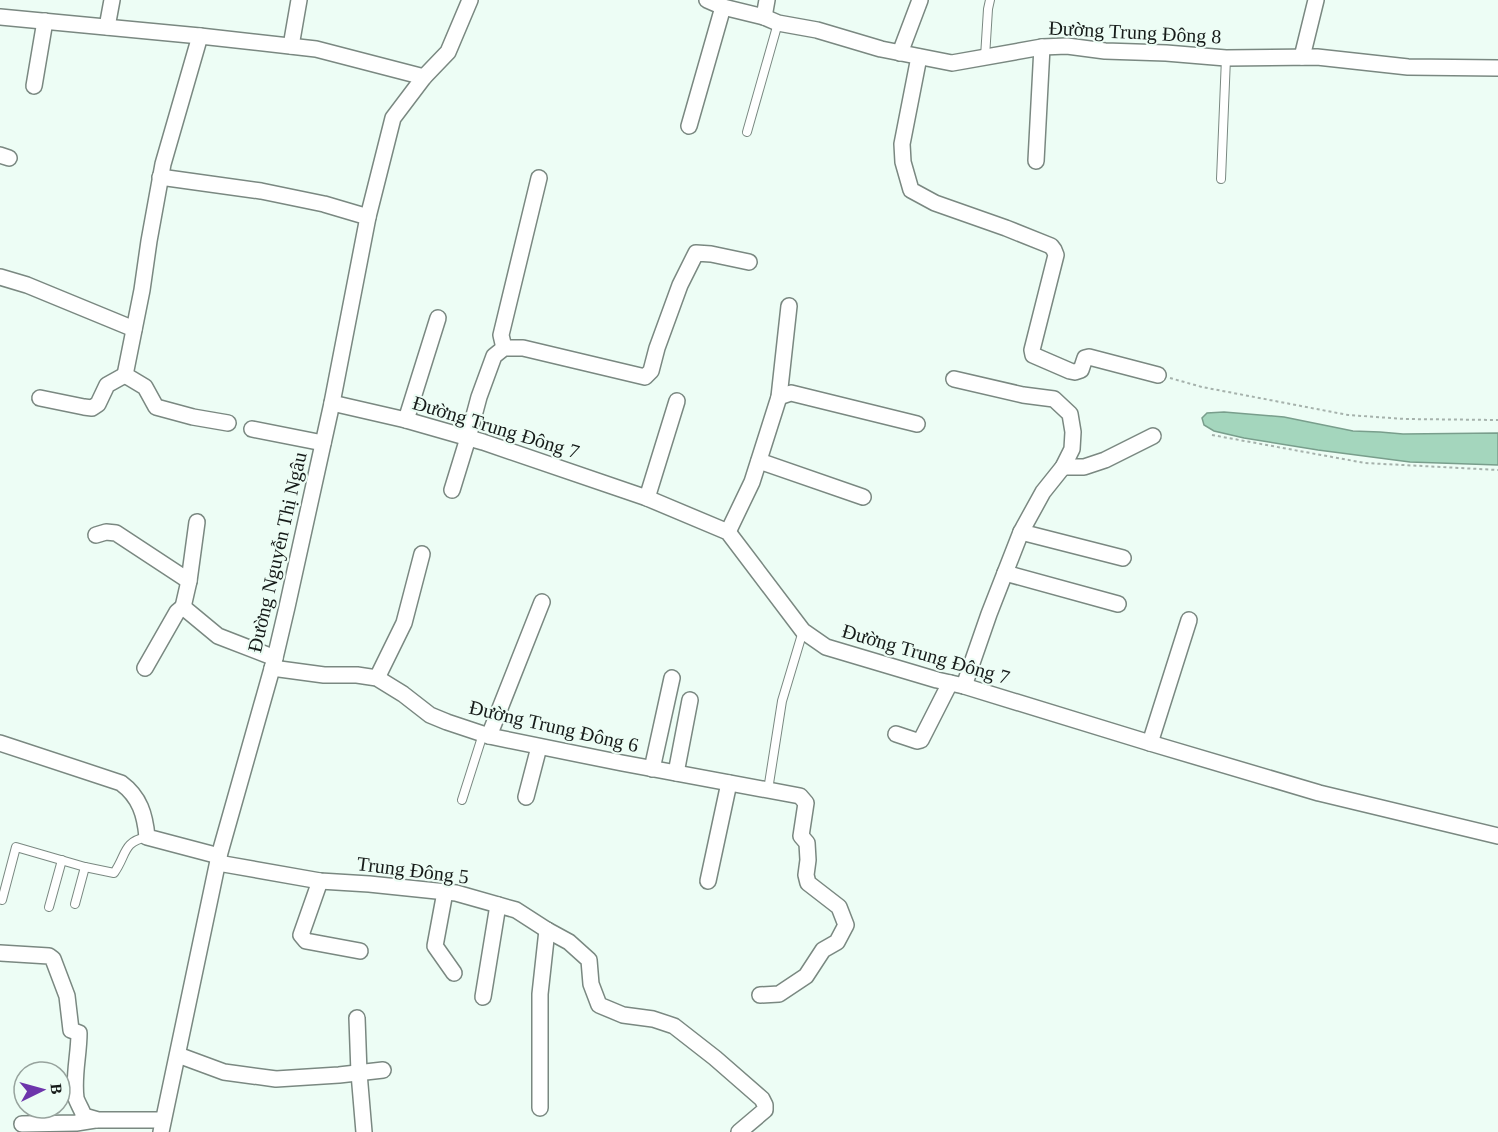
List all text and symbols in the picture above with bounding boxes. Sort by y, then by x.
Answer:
street label: Đường Trung Đông 8 [1048,16,1222,49]
street label: Đường Trung Đông 7 [410,391,582,464]
street label: Đường Nguyễn Thị Ngâu [243,450,312,655]
street label: Đường Trung Đông 7 [839,620,1012,689]
street label: Đường Trung Đông 6 [467,696,641,757]
street label: Trung Đông 5 [356,852,470,889]
north arrow [12,1060,72,1120]
text: B [48,1083,65,1095]

